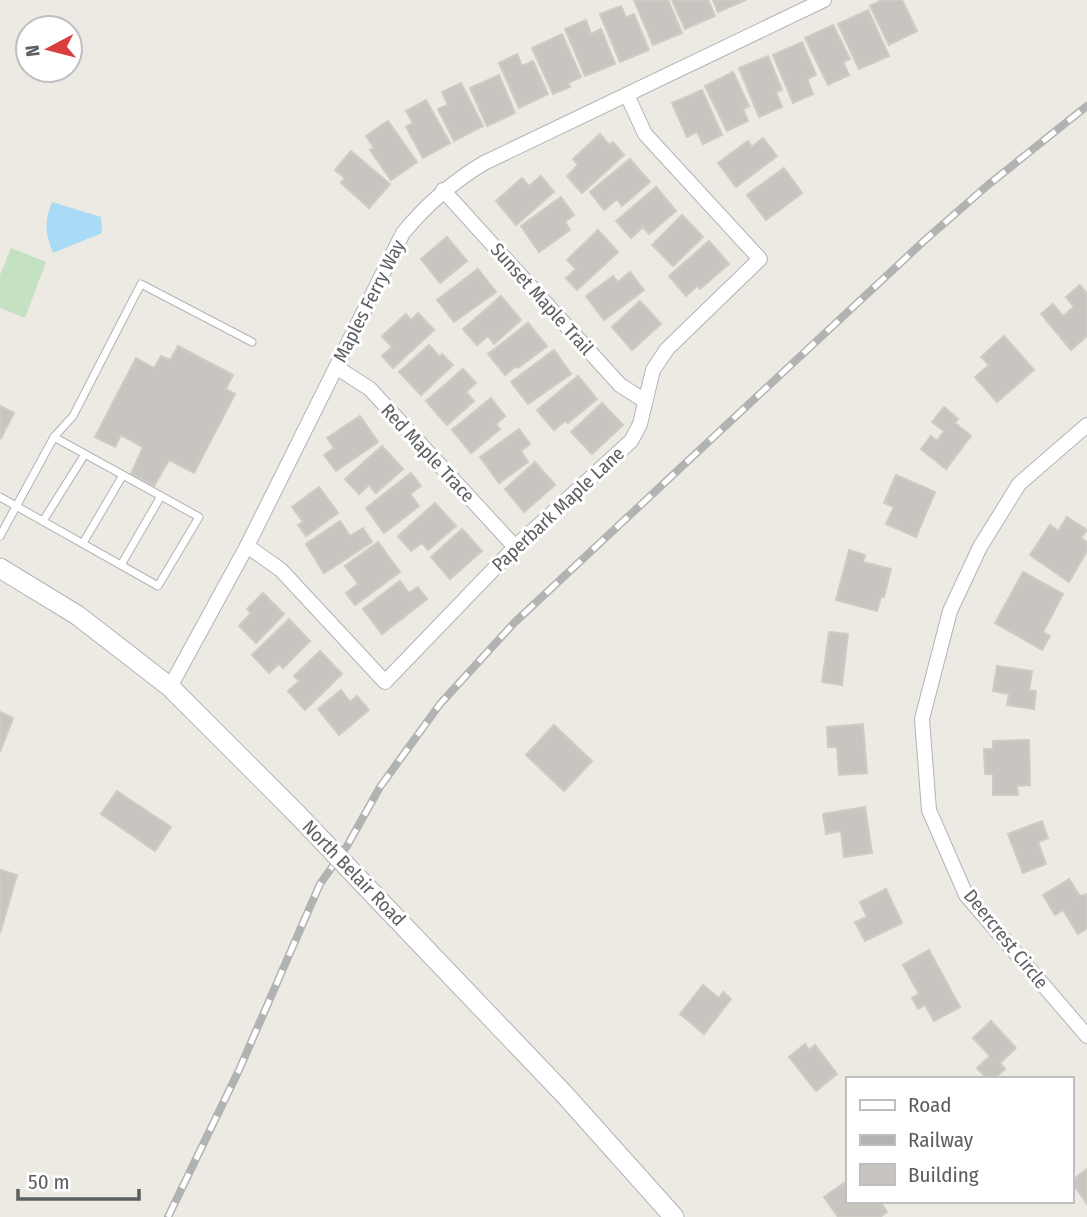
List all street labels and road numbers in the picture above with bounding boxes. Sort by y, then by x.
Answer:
street label: Maples Ferry Way [328,236,410,366]
street label: Sunset Maple Trail [486,238,598,360]
street label: Red Maple Trace [376,399,480,507]
street label: Paperbark Maple Lane [487,442,629,576]
street label: North Belair Road [298,815,410,931]
street label: Deercrest Circle [959,885,1053,993]

